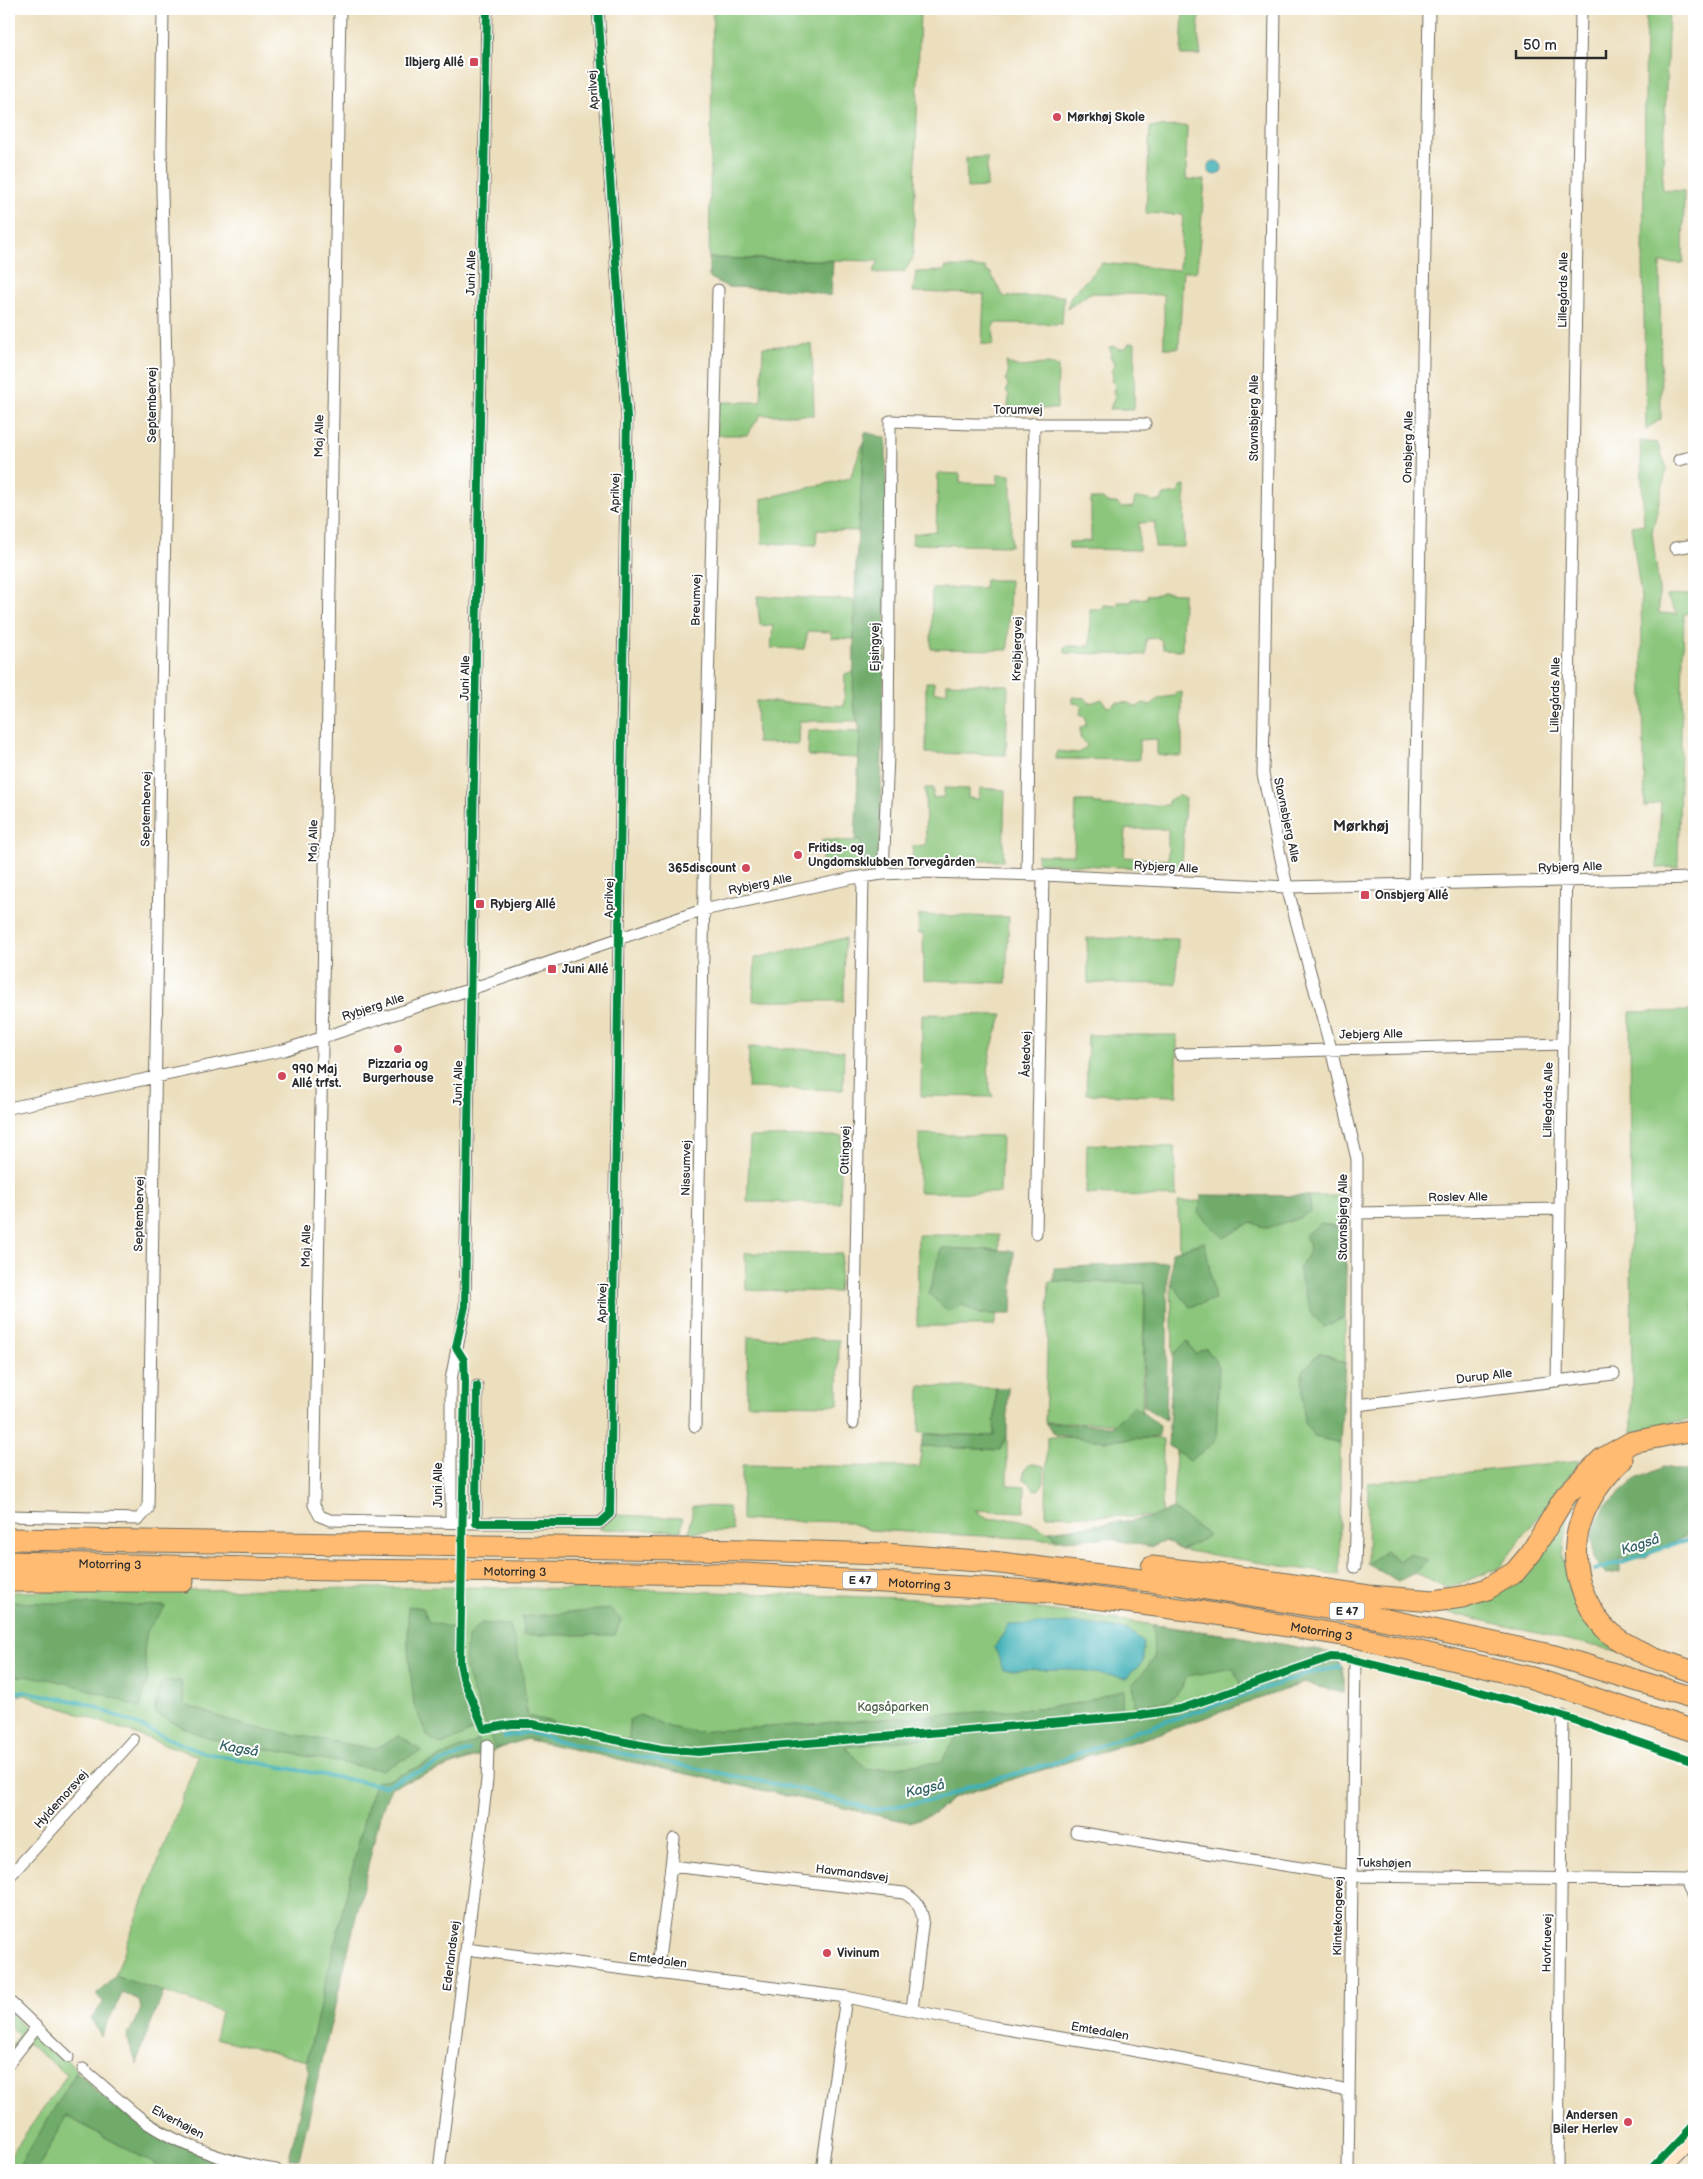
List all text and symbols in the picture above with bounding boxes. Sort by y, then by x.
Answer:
scale bar [1516,28,1606,60]
text: 50 m [1523,36,1557,55]
place label: Ilbjerg Allé [405,55,464,70]
marker: Ilbjerg Allé [468,56,480,68]
street label: Aprilvej [585,69,602,110]
place label: Mørkhøj Skole [1067,110,1145,125]
marker: Mørkhøj Skole [1051,111,1063,123]
street label: Juni Alle [464,250,479,296]
street label: Lillegårds Alle [1555,252,1572,328]
street label: Septembervej [145,367,160,443]
street label: Stavnsbjerg Alle [1247,375,1262,461]
street label: Torumvej [993,403,1043,418]
street label: Onsbjerg Alle [1400,411,1417,483]
street label: Maj Alle [312,414,327,458]
street label: Aprilvej [608,473,623,513]
street label: Breumvej [689,574,704,626]
street label: Krejbjergvej [1009,616,1026,682]
street label: Ejsingvej [868,622,883,671]
street label: Juni Alle [458,655,473,701]
street label: Lillegårds Alle [1547,657,1564,733]
street label: Septembervej [138,771,155,847]
street label: Stavnsbjerg Alle [1270,776,1303,864]
district label: Mørkhøj [1333,817,1389,836]
street label: Maj Alle [306,819,321,863]
place label: Fritids- og Ungdomsklubben Torvegården [808,841,976,870]
marker: Fritids- og Ungdomsklubben Torvegården [792,849,804,861]
street label: Rybjerg Alle [1133,858,1199,877]
street label: Rybjerg Alle [1537,859,1603,876]
place label: 365discount [668,861,736,876]
marker: 365discount [740,862,752,874]
street label: Rybjerg Alle [727,870,793,899]
street label: Aprilvej [602,878,617,918]
place label: Onsbjerg Allé [1375,888,1448,903]
marker: Onsbjerg Allé [1359,889,1371,901]
place label: Rybjerg Allé [490,897,556,912]
marker: Rybjerg Allé [474,898,486,910]
place label: Juni Allé [562,962,608,977]
marker: Juni Allé [546,963,558,975]
street label: Rybjerg Alle [340,990,406,1025]
street label: Jebjerg Alle [1339,1026,1403,1043]
street label: Åstedvej [1018,1031,1034,1077]
marker: Pizzaria og Burgerhouse [392,1043,404,1055]
place label: Pizzaria og Burgerhouse [362,1057,434,1086]
street label: Juni Alle [451,1060,466,1106]
place label: 990 Maj Allé trfst. [291,1062,342,1091]
street label: Lillegårds Alle [1540,1062,1557,1138]
marker: 990 Maj Allé trfst. [276,1070,288,1082]
street label: Ottingvej [838,1125,853,1174]
street label: Nissumvej [679,1140,694,1196]
street label: Stavnsbjerg Alle [1336,1174,1351,1260]
street label: Septembervej [131,1176,148,1252]
street label: Roslev Alle [1428,1189,1488,1206]
street label: Maj Alle [299,1224,314,1268]
street label: Aprilvej [595,1283,610,1323]
street label: Durup Alle [1455,1366,1513,1387]
street label: Juni Alle [431,1462,446,1508]
water label: Kagså [1619,1530,1662,1559]
street label: Motorring 3 [78,1557,142,1573]
street label: Motorring 3 [483,1564,546,1580]
road number: E 47 [842,1572,878,1588]
street label: Motorring 3 [888,1575,951,1594]
road number: E 47 [1330,1602,1364,1620]
street label: Motorring 3 [1289,1620,1354,1645]
park label: Kagsåparken [857,1700,929,1715]
water label: Kagså [218,1737,260,1760]
street label: Hyldemorsvej [31,1767,92,1832]
water label: Kagså [904,1776,946,1801]
street label: Tukshøjen [1357,1856,1412,1871]
street label: Havmandsvej [815,1862,889,1885]
street label: Klintekongevej [1330,1876,1347,1956]
street label: Havfruevej [1539,1913,1556,1972]
street label: Ederlandsvej [440,1920,463,1992]
place label: Vivinum [837,1946,879,1961]
marker: Vivinum [821,1947,833,1959]
street label: Emtedalen [628,1949,688,1972]
street label: Emtedalen [1070,2019,1130,2044]
street label: Elverhøjen [149,2102,207,2143]
place label: Andersen Biler Herlev [1552,2108,1618,2137]
marker: Andersen Biler Herlev [1622,2116,1634,2128]

